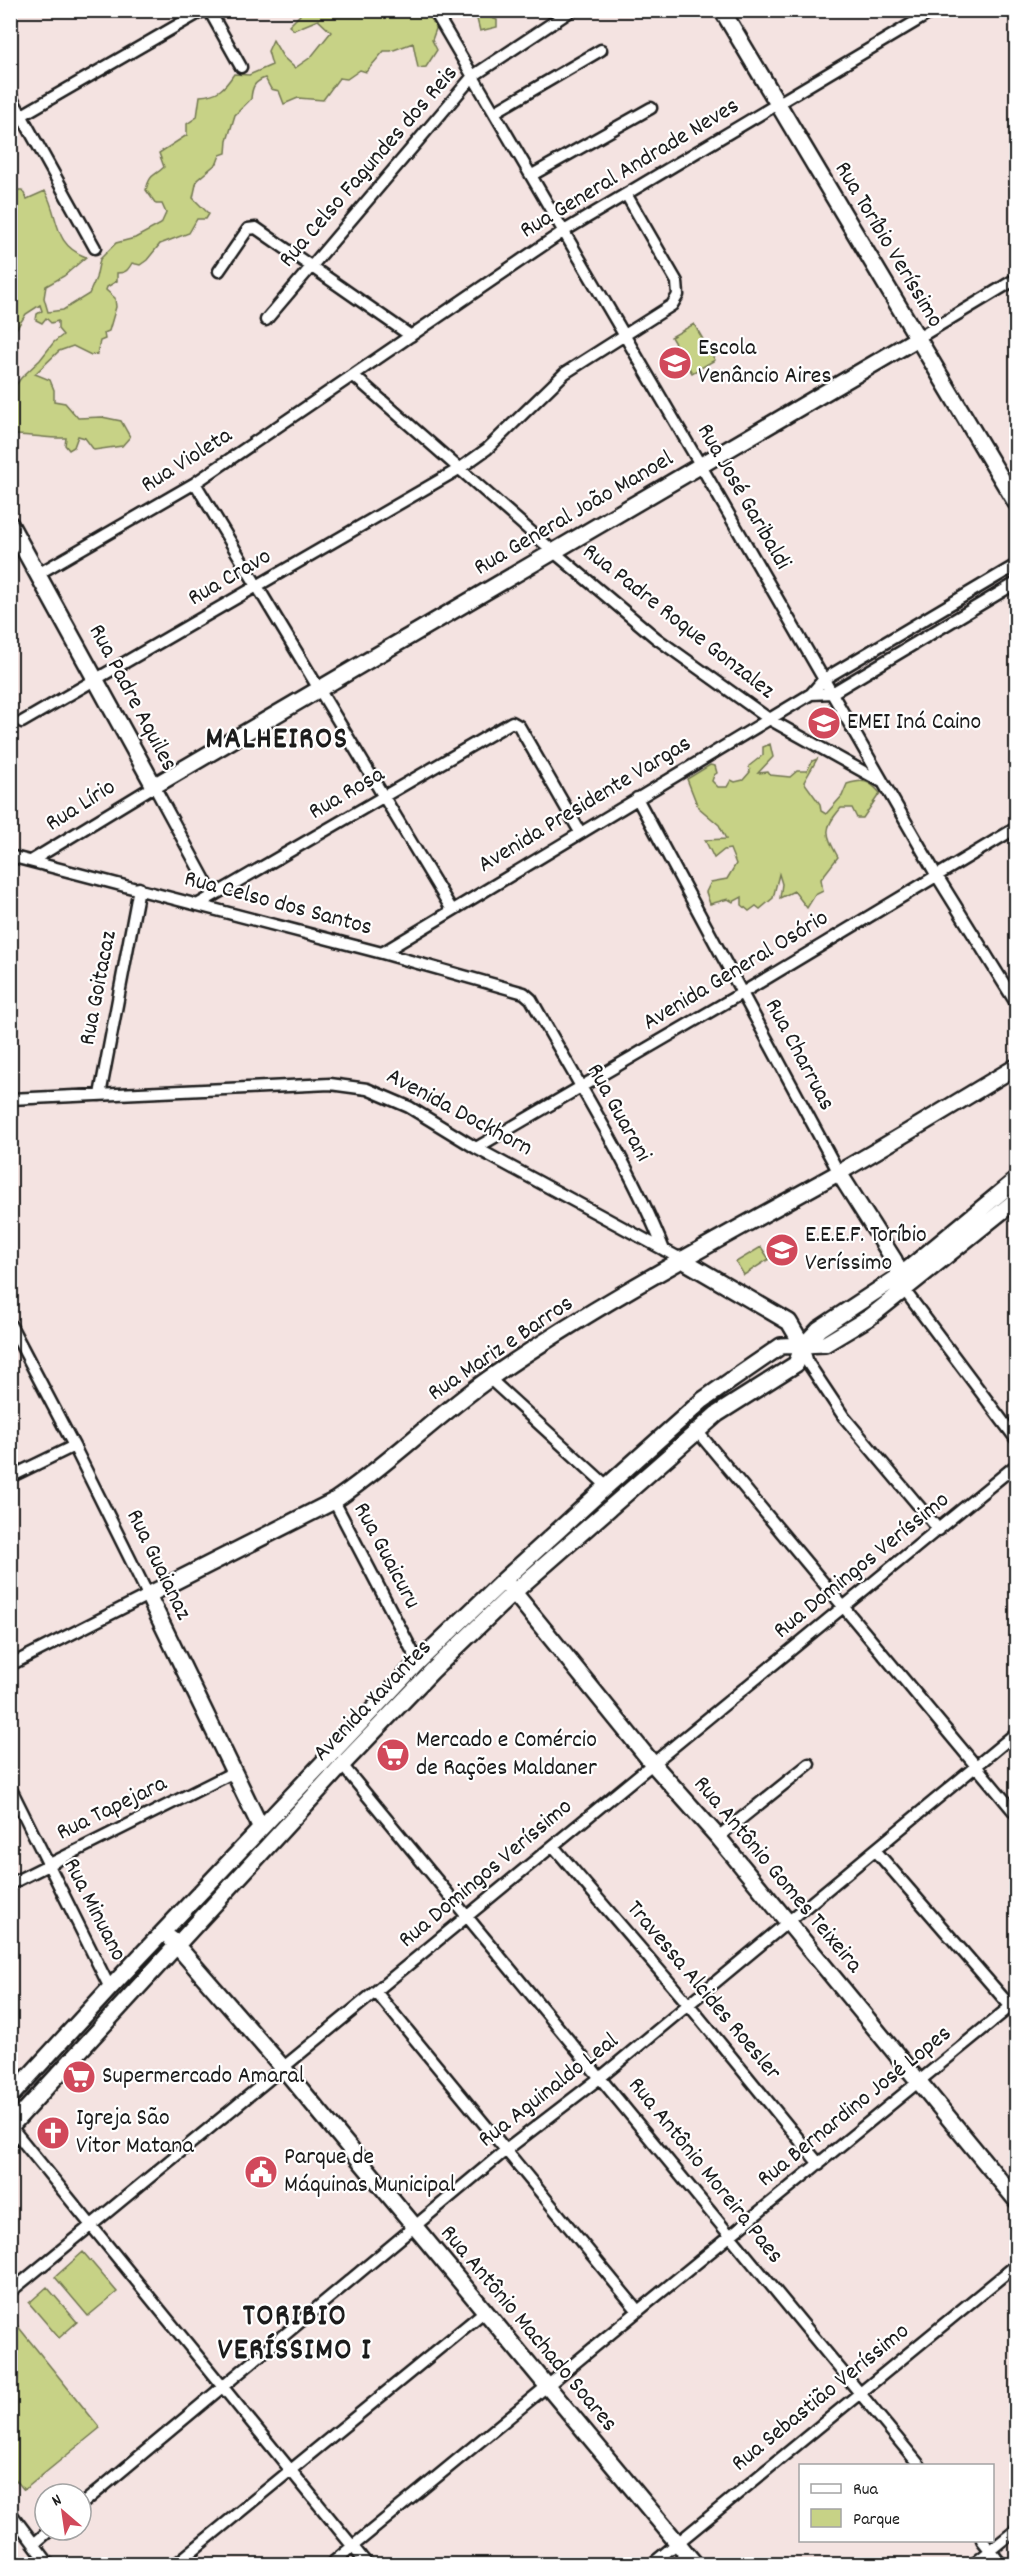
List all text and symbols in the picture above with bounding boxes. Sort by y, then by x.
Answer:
street label: Rua Celso Fagundes dos Reis [271,58,467,276]
street label: Rua General Andrade Neves [514,90,746,248]
street label: Rua Toríbio Veríssimo [825,156,951,334]
place label: Escola Venâncio Aires [698,332,832,394]
school or university icon: Escola Venâncio Aires [657,345,693,381]
street label: Rua José Garibaldi [687,418,799,576]
street label: Rua Violeta [135,419,240,502]
street label: Rua General João Manoel [468,443,680,585]
street label: Rua Padre Roque Gonzalez [574,536,782,708]
street label: Rua Cravo [182,540,278,616]
street label: Rua Padre Aquiles [79,618,185,778]
school or university icon: EMEI Iná Caino [806,705,842,741]
place label: EMEI Iná Caino [847,706,981,740]
district label: MALHEIROS [205,720,349,763]
street label: Avenida Presidente Vargas [472,728,698,882]
street label: Rua Rosa [303,758,392,829]
street label: Rua Lírio [39,771,123,841]
street label: Rua Celso dos Santos [180,863,376,945]
street label: Avenida General Osório [637,902,835,1040]
street label: Rua Goitacaz [71,928,127,1048]
street label: Rua Charruas [755,993,843,1117]
street label: Rua Guarani [577,1057,659,1169]
street label: Avenida Dockhorn [380,1060,538,1166]
place label: E.E.E.F. Toríbio Veríssimo [805,1219,927,1281]
school or university icon: E.E.E.F. Toríbio Veríssimo [764,1232,800,1268]
street label: Rua Mariz e Barros [421,1288,581,1410]
street label: Rua Domingos Veríssimo [767,1484,957,1648]
street label: Rua Guaicuru [344,1497,428,1615]
street label: Rua Guaianaz [117,1504,199,1626]
street label: Avenida Xavantes [306,1632,440,1770]
place label: Mercado e Comércio de Rações Maldaner [416,1724,597,1786]
supermarket icon: Mercado e Comércio de Rações Maldaner [375,1737,411,1773]
street label: Rua Tapejara [51,1767,174,1850]
street label: Rua Antônio Gomes Teixeira [684,1769,870,1982]
street label: Rua Domingos Veríssimo [392,1791,580,1957]
street label: Rua Minuano [53,1853,135,1967]
street label: Travessa Alcides Roesler [617,1894,789,2088]
street label: Rua Bernardino José Lopes [751,2018,959,2196]
street label: Rua Aguinaldo Leal [472,2025,627,2157]
supermarket icon: Supermercado Amaral [61,2059,97,2095]
place label: Supermercado Amaral [102,2060,305,2094]
street label: Rua Antônio Moreira Paes [619,2070,791,2272]
place label: Igreja São Vitor Matana [76,2102,194,2164]
church icon: Igreja São Vitor Matana [35,2115,71,2151]
place label: Parque de Máquinas Municipal [284,2141,456,2203]
public building icon: Parque de Máquinas Municipal [243,2154,279,2190]
street label: Rua Antônio Machado Soares [431,2218,625,2440]
district label: TORIBIO VERÍSSIMO I [218,2297,372,2374]
street label: Rua Sebastião Veríssimo [725,2315,917,2481]
legend [799,2464,994,2542]
text: Rua [853,2478,879,2503]
north arrow [33,2482,93,2542]
text: N [48,2489,66,2513]
text: Parque [853,2508,900,2533]

